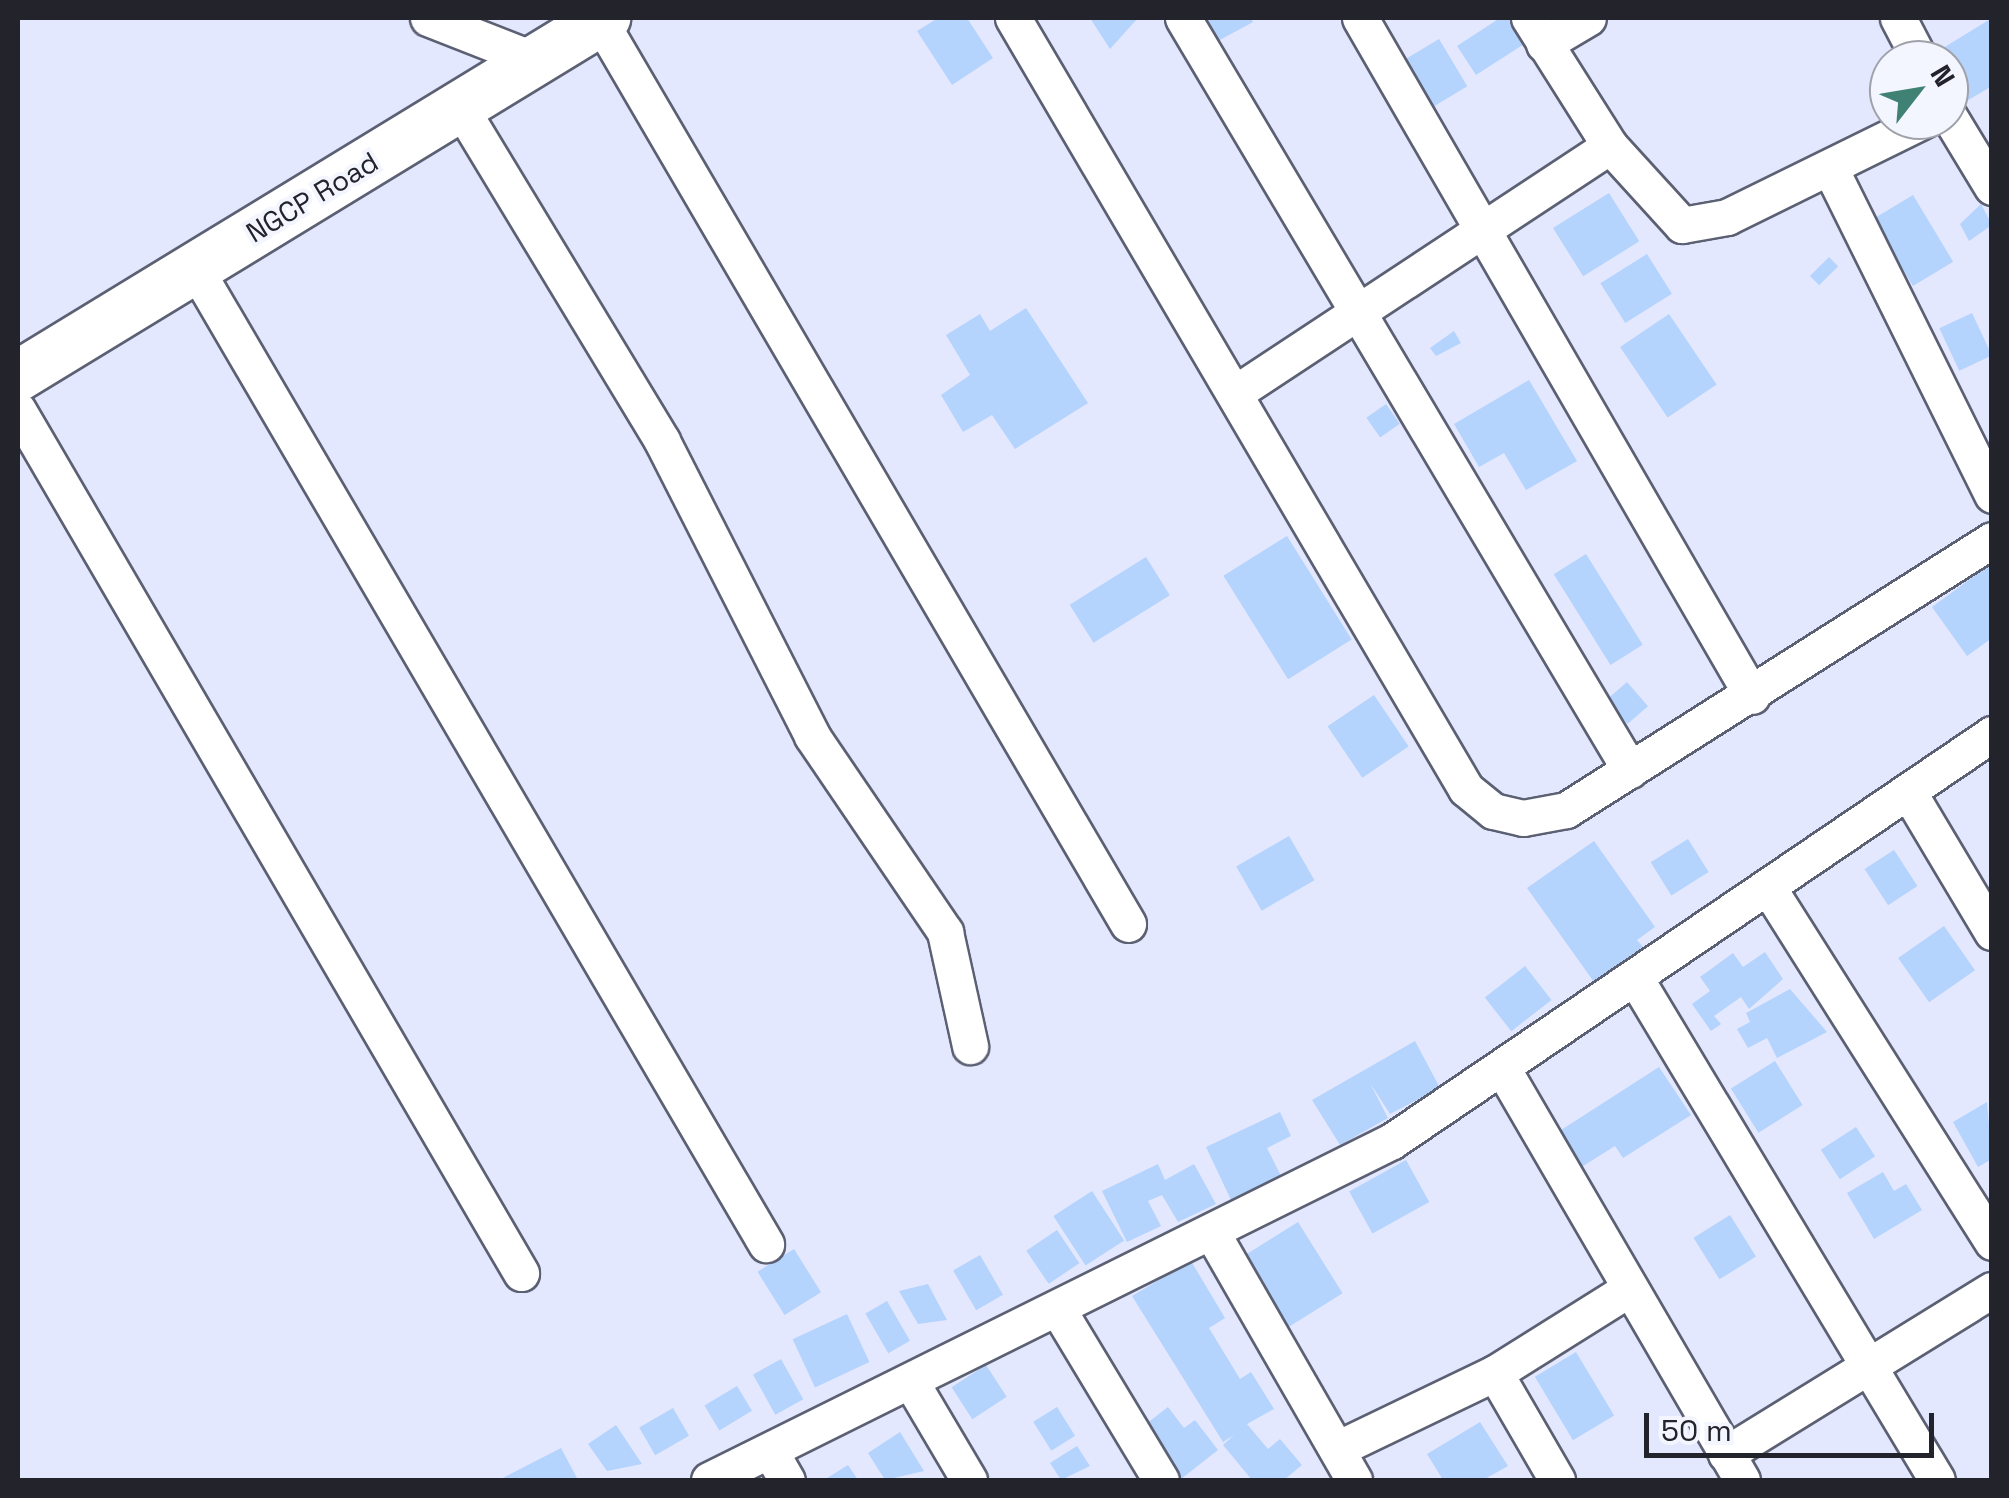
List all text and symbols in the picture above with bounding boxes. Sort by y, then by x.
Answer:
north arrow [1869,40,1969,140]
text: N [1923,58,1963,93]
street label: NGCP Road [240,145,384,249]
scale bar [1649,1393,1939,1455]
text: 50 m [1661,1411,1732,1450]

